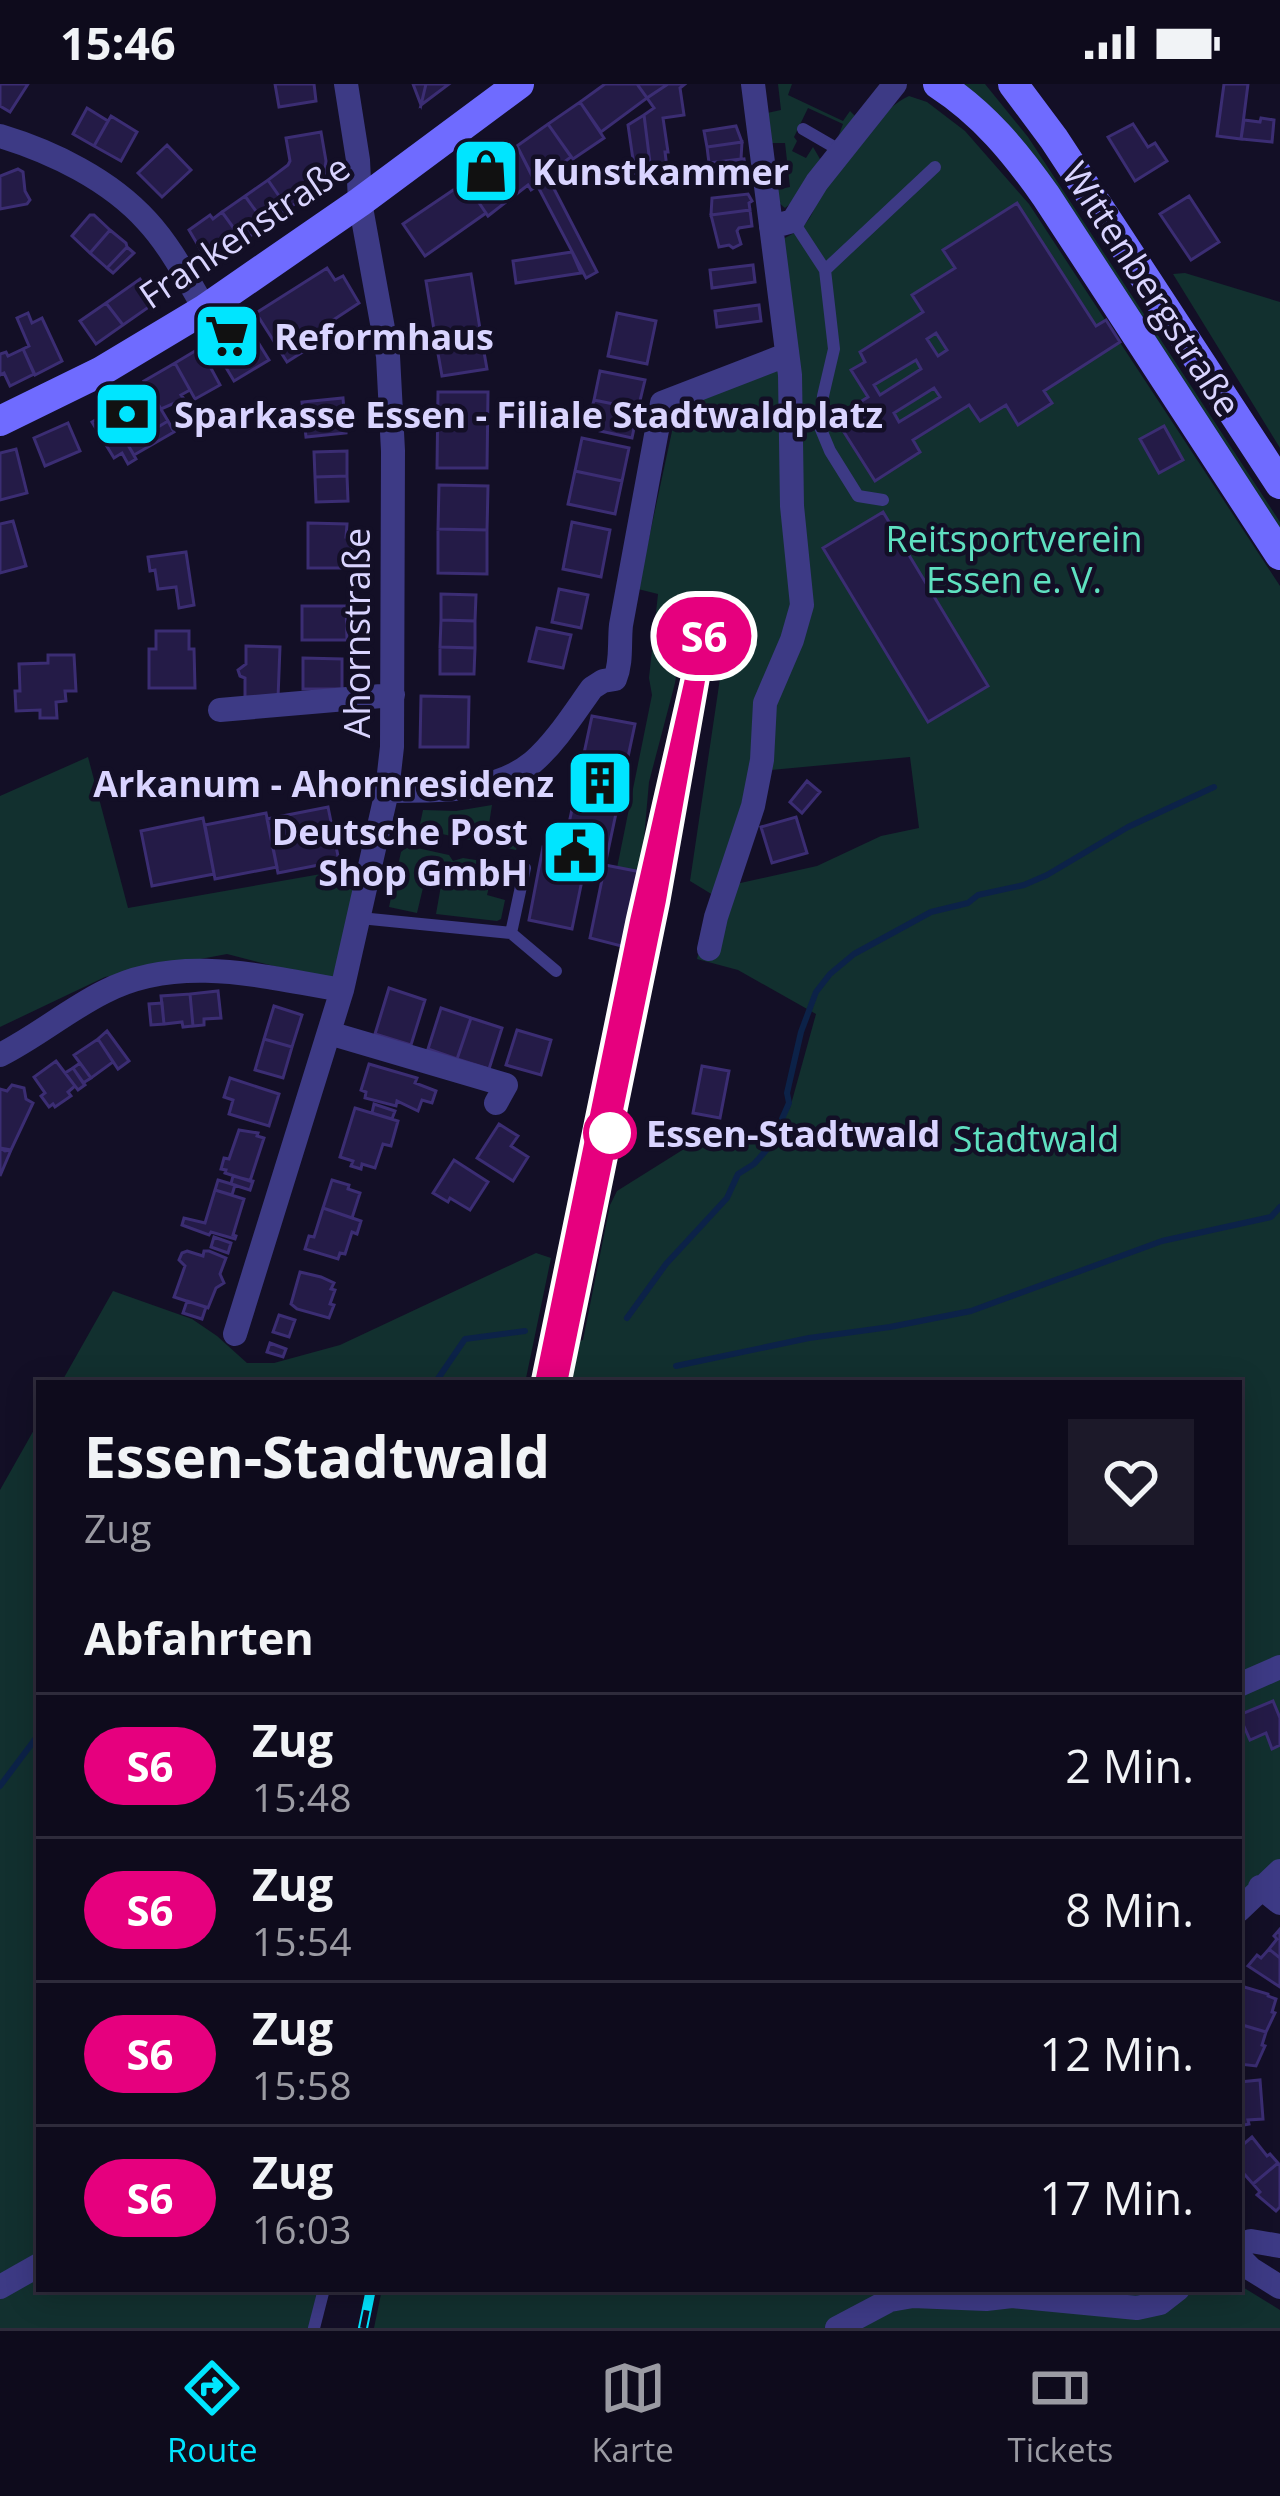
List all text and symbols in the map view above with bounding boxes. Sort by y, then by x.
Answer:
text: 15:46 [60,12,176,73]
shop icon: Kunstkammer [451,136,521,206]
street label: Frankenstraße [129,142,359,320]
place label: Kunstkammer [532,147,789,196]
street label: Wittenbergstraße [1051,152,1253,426]
supermarket icon: Reformhaus [192,301,262,371]
place label: Reformhaus [274,312,494,361]
bank icon: Sparkasse Essen - Filiale Stadtwaldplatz [92,379,162,449]
place label: Sparkasse Essen - Filiale Stadtwaldplatz [174,390,883,439]
park label: Reitsportverein Essen e. V. [885,514,1143,604]
street label: Ahornstraße [332,528,381,738]
line badge: S6 [650,597,758,675]
text: S6 [680,607,728,664]
building icon: Arkanum - Ahornresidenz [565,748,635,818]
place label: Arkanum - Ahornresidenz [93,759,554,808]
place label: Deutsche Post Shop GmbH [272,807,528,897]
public building icon: Deutsche Post Shop GmbH [540,817,610,887]
marker: Essen-Stadtwald [585,1108,635,1158]
place label: Essen-Stadtwald [646,1109,940,1158]
park label: Stadtwald [953,1114,1119,1163]
text: Essen-Stadtwald [84,1417,550,1495]
button: heart [1068,1419,1194,1545]
text: Zug [84,1501,151,1554]
text: Abfahrten [84,1607,314,1668]
text: Zug [252,1709,333,1770]
text: 2 Min. [1065,1735,1194,1796]
text: S6 [126,1737,174,1794]
text: 15:48 [252,1770,351,1823]
text: Zug [252,1853,333,1914]
text: 8 Min. [1065,1879,1194,1940]
text: S6 [126,1881,174,1938]
text: 15:54 [252,1914,351,1967]
text: Zug [252,1997,333,2058]
text: 12 Min. [1040,2023,1194,2084]
text: S6 [126,2025,174,2082]
text: 15:58 [252,2058,351,2111]
text: Zug [252,2141,333,2202]
text: 17 Min. [1040,2167,1194,2228]
text: S6 [126,2169,174,2226]
text: 16:03 [252,2202,351,2255]
tab: Route [167,2355,258,2472]
tab: Karte [591,2355,674,2472]
tab: Tickets [1007,2355,1113,2472]

